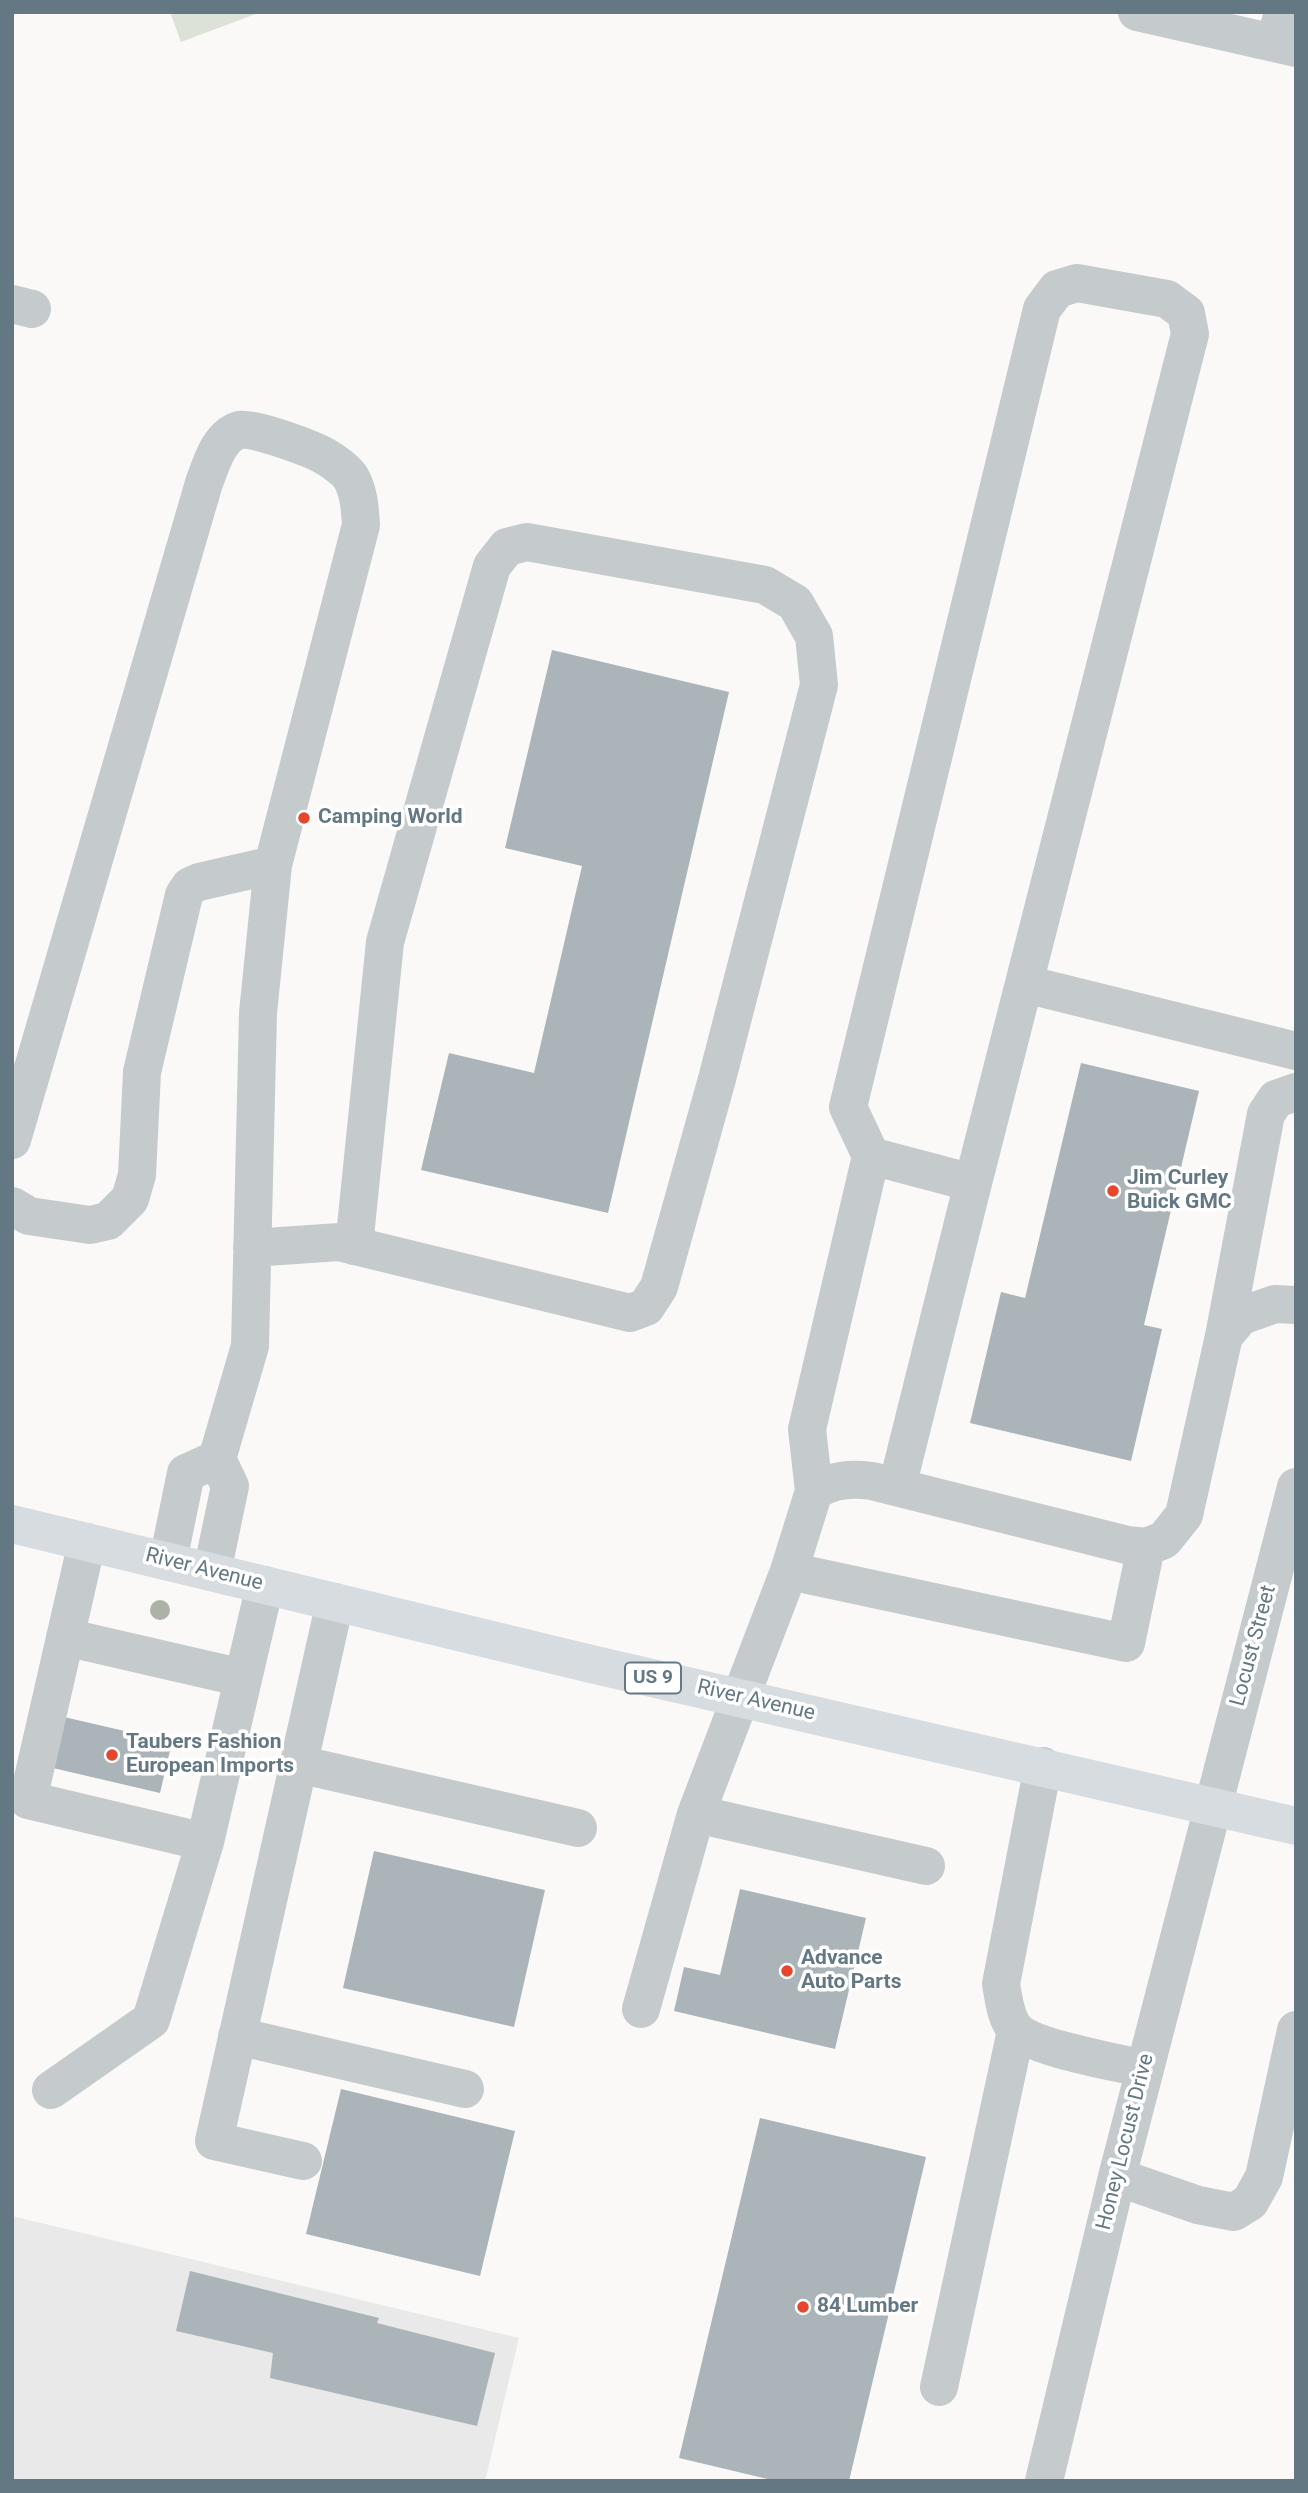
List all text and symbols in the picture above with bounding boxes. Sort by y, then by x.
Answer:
place label: Camping World [318,805,463,831]
marker: Camping World [296,810,312,826]
place label: Jim Curley Buick GMC [1127,1166,1232,1216]
marker: Jim Curley Buick GMC [1105,1183,1121,1199]
street label: River Avenue [143,1543,265,1597]
street label: Locust Street [1226,1583,1282,1709]
road number: US 9 [625,1662,681,1694]
street label: River Avenue [695,1675,817,1727]
place label: Taubers Fashion European Imports [126,1730,294,1780]
marker: Taubers Fashion European Imports [104,1747,120,1763]
place label: Advance Auto Parts [801,1946,901,1996]
marker: Advance Auto Parts [779,1963,795,1979]
street label: Honey Locust Drive [1092,2051,1160,2233]
place label: 84 Lumber [817,2294,918,2320]
marker: 84 Lumber [795,2299,811,2315]

